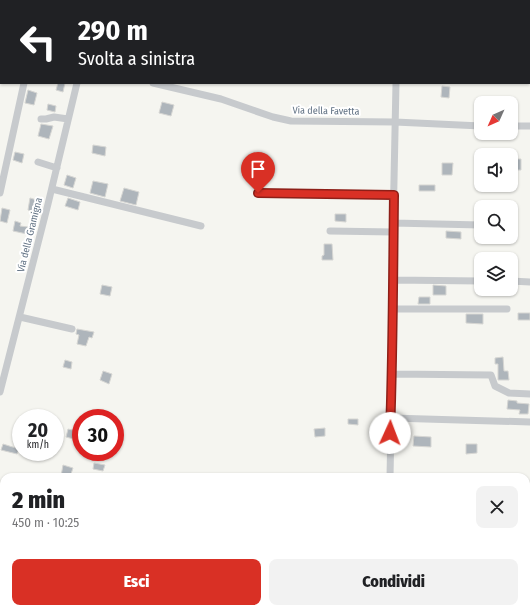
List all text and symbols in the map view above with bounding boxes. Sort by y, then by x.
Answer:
text: 290 m [78,14,148,47]
icon: left [12,16,64,68]
text: Svolta a sinistra [78,48,195,70]
north arrow [474,96,518,140]
map controls [474,96,518,296]
street label: Via della Favetta [292,104,360,118]
button: sound [474,148,518,192]
pin [241,152,275,193]
icon: arrive [247,158,269,180]
street label: Via della Gramigna [15,196,45,274]
button: search [474,200,518,244]
button: layers [474,252,518,296]
speed limit sign: 30 [72,409,124,461]
position arrow [369,412,411,454]
text: 20 [28,418,48,442]
text: km/h [27,439,49,451]
text: 2 min [12,486,65,514]
button: close [476,486,518,528]
text: 450 m · 10:25 [12,515,79,530]
button: Esci [12,559,261,605]
button: Condividi [269,559,518,605]

